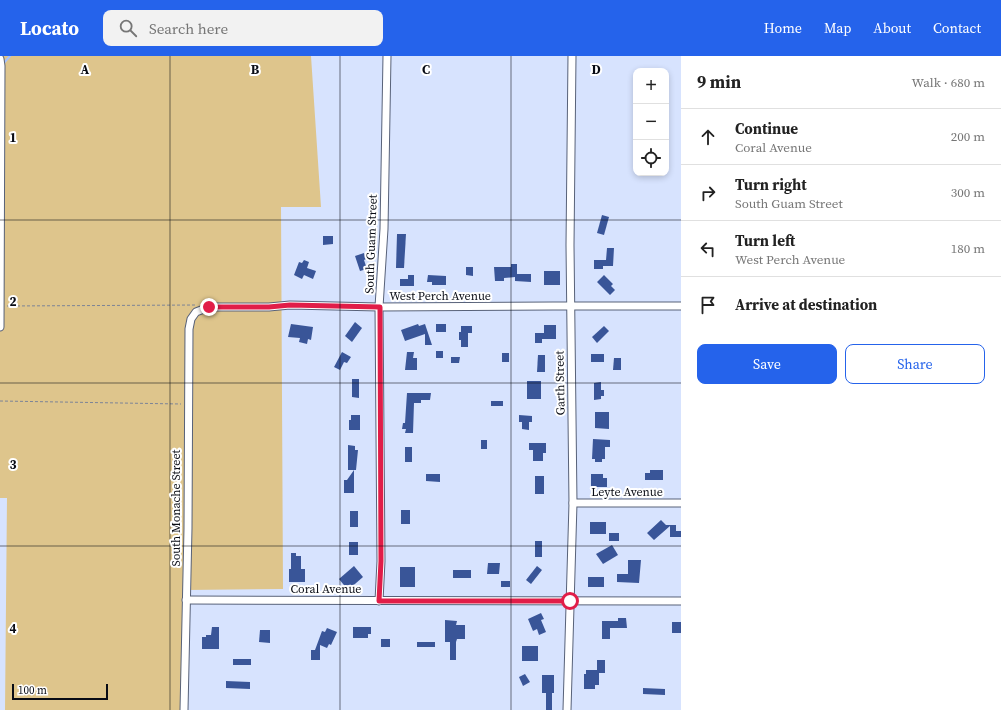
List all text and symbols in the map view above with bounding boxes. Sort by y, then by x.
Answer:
search box [103,10,383,46]
text: Locato [20,15,79,41]
icon: search [117,17,139,39]
text: Search here [149,18,228,39]
text: Home [764,18,802,38]
text: Map [824,18,851,38]
text: About [873,18,911,38]
text: Contact [933,18,981,38]
text: A [81,61,90,78]
text: B [251,61,260,78]
text: C [422,61,430,78]
text: D [591,61,601,78]
map controls [633,68,669,176]
button: + [633,68,669,104]
text: 9 min [697,70,741,94]
text: Walk · 680 m [912,74,985,91]
button: − [633,104,669,140]
text: Continue [735,118,798,139]
icon: ahead [697,126,719,148]
text: 200 m [951,128,985,145]
text: 1 [9,129,17,146]
text: Coral Avenue [735,139,812,156]
button: locate [633,140,669,176]
text: Turn right [735,174,807,195]
icon: right [697,182,719,204]
text: 300 m [951,184,985,201]
street label: South Guam Street [361,194,381,294]
text: South Guam Street [735,195,843,212]
text: Turn left [735,230,795,251]
icon: left [697,238,719,260]
text: 180 m [951,240,985,257]
text: West Perch Avenue [735,251,845,268]
street label: West Perch Avenue [389,288,491,304]
text: 2 [9,293,17,310]
icon: arrive [697,294,719,316]
text: Arrive at destination [735,294,877,315]
route end [200,298,218,316]
button: Save [697,344,837,384]
button: Share [845,344,985,384]
street label: Garth Street [551,351,569,415]
street label: South Monache Street [168,449,184,566]
text: 3 [9,456,17,473]
street label: Leyte Avenue [591,484,663,500]
street label: Coral Avenue [291,581,361,597]
route start [561,592,579,610]
text: 4 [9,620,17,637]
scale bar [12,682,108,701]
text: 100 m [18,683,47,698]

